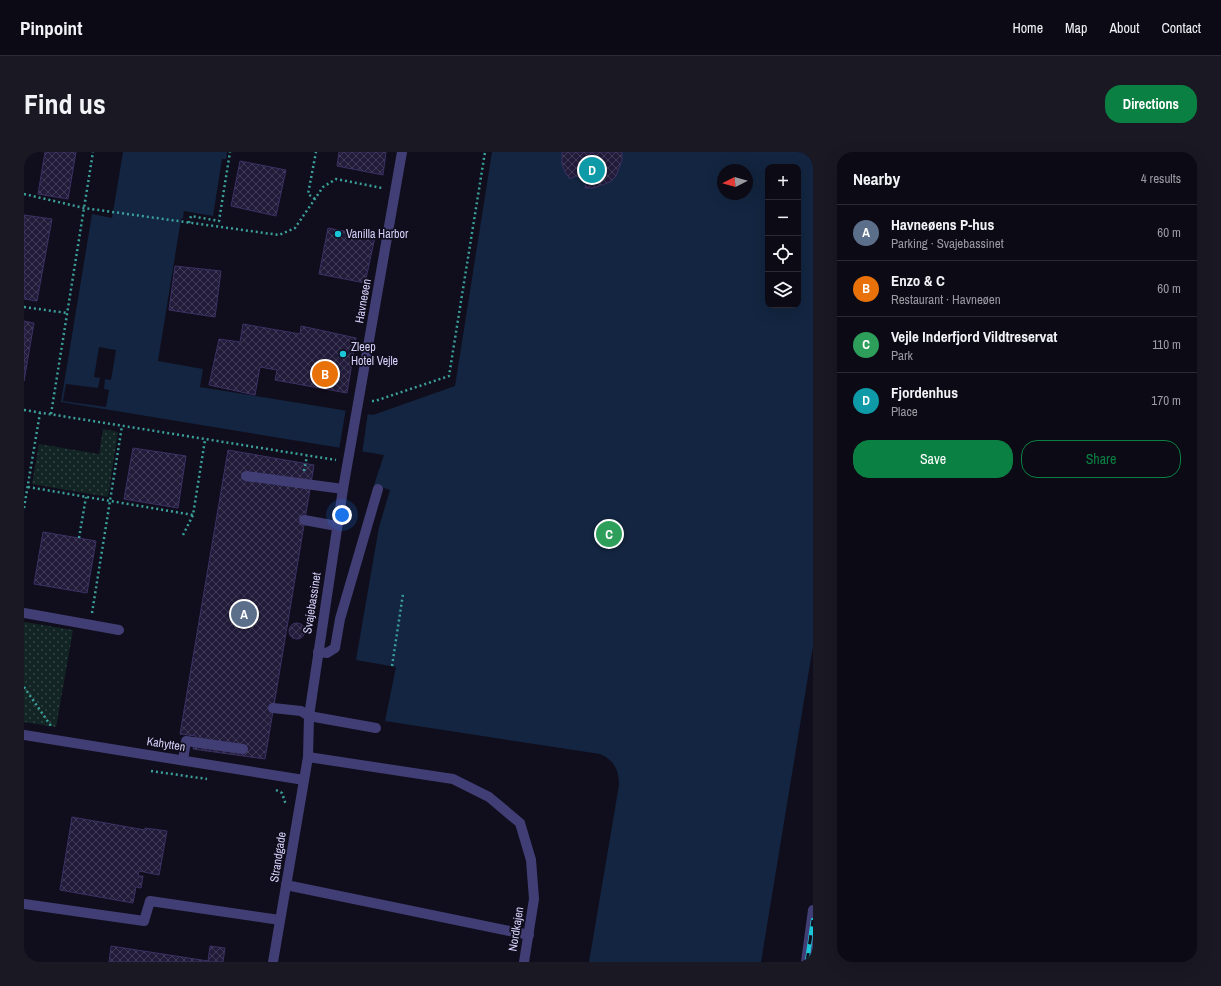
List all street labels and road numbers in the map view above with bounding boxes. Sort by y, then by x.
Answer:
street label: Havneøen [351,278,375,324]
street label: Svajebassinet [299,571,325,635]
street label: Kahytten [146,733,186,755]
street label: Strandgade [266,831,290,883]
street label: Nordkajen [505,906,527,952]

